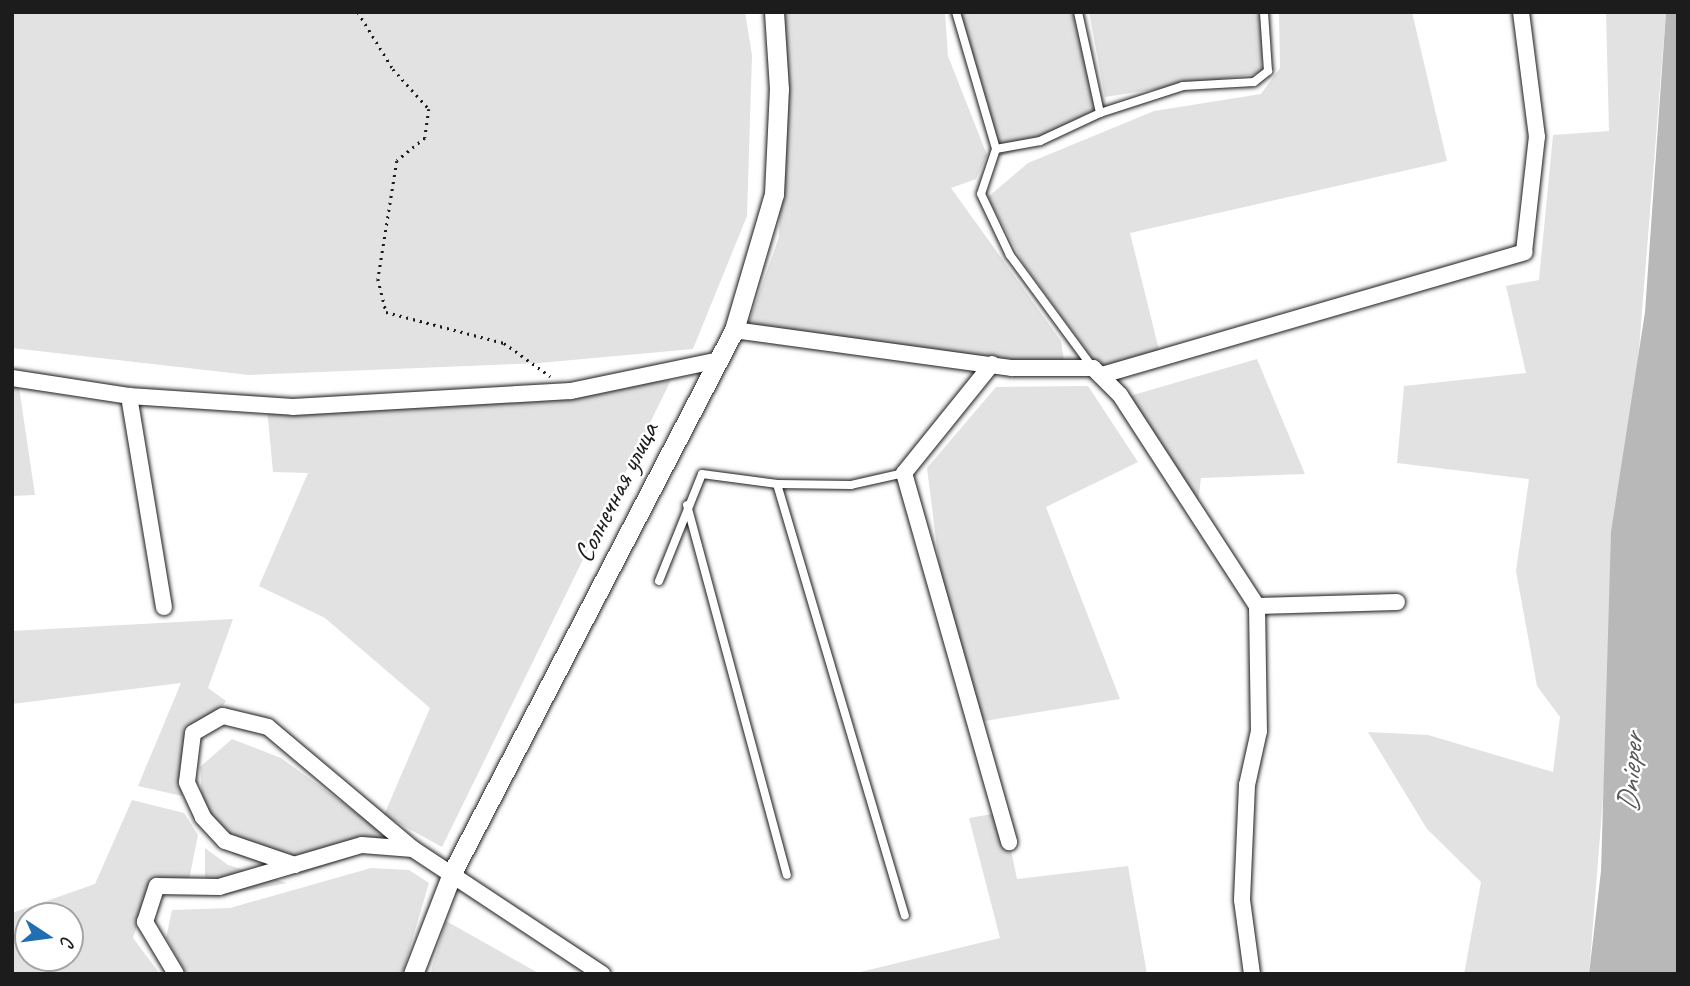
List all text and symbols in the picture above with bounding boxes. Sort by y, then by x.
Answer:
street label: Солнечная улица [566,415,666,569]
water label: Dnieper [1609,733,1651,813]
north arrow [14,902,84,972]
text: С [55,934,80,949]

